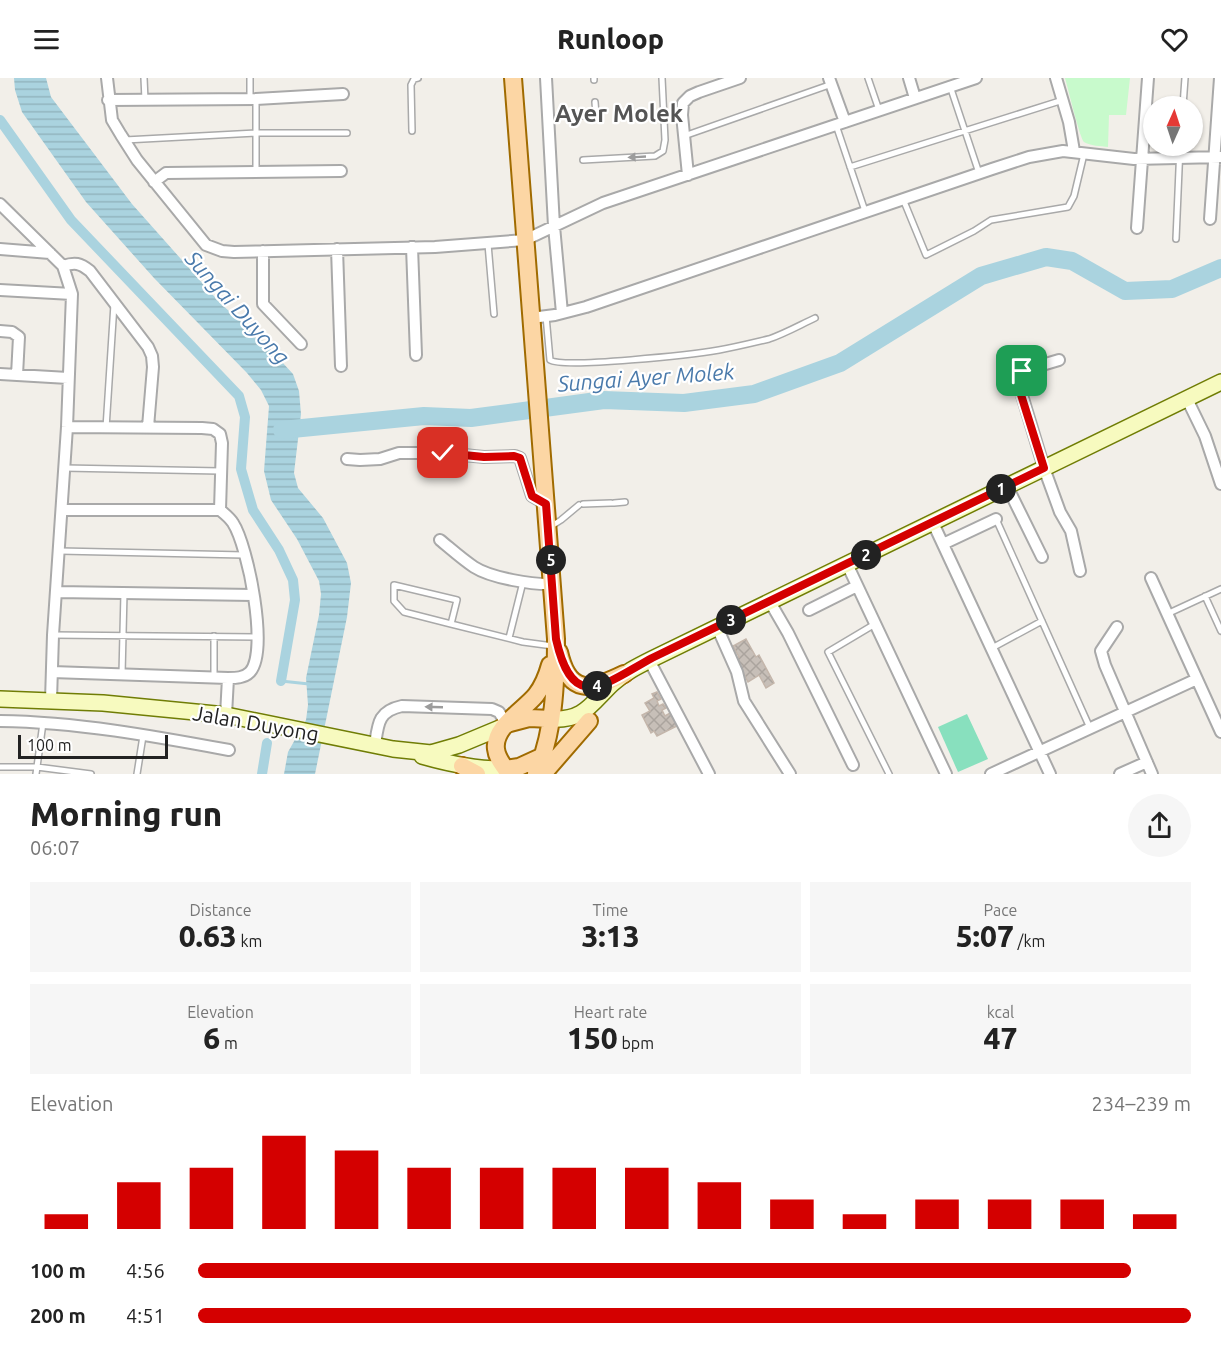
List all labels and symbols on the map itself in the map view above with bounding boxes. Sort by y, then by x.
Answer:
north arrow [1143,96,1203,156]
district label: Ayer Molek [555,100,684,127]
one-way arrow [628,153,647,162]
water label: Sungai Duyong [180,245,295,369]
pin [996,345,1047,396]
water label: Sungai Ayer Molek [556,358,736,396]
pin [417,427,468,478]
pin: 1 [986,474,1016,504]
pin: 2 [851,540,881,570]
pin: 5 [536,545,566,575]
pin: 3 [716,605,746,635]
pin: 4 [582,671,612,701]
street label: Jalan Duyong [191,700,321,746]
one-way arrow [424,702,443,711]
scale bar [18,732,168,760]

